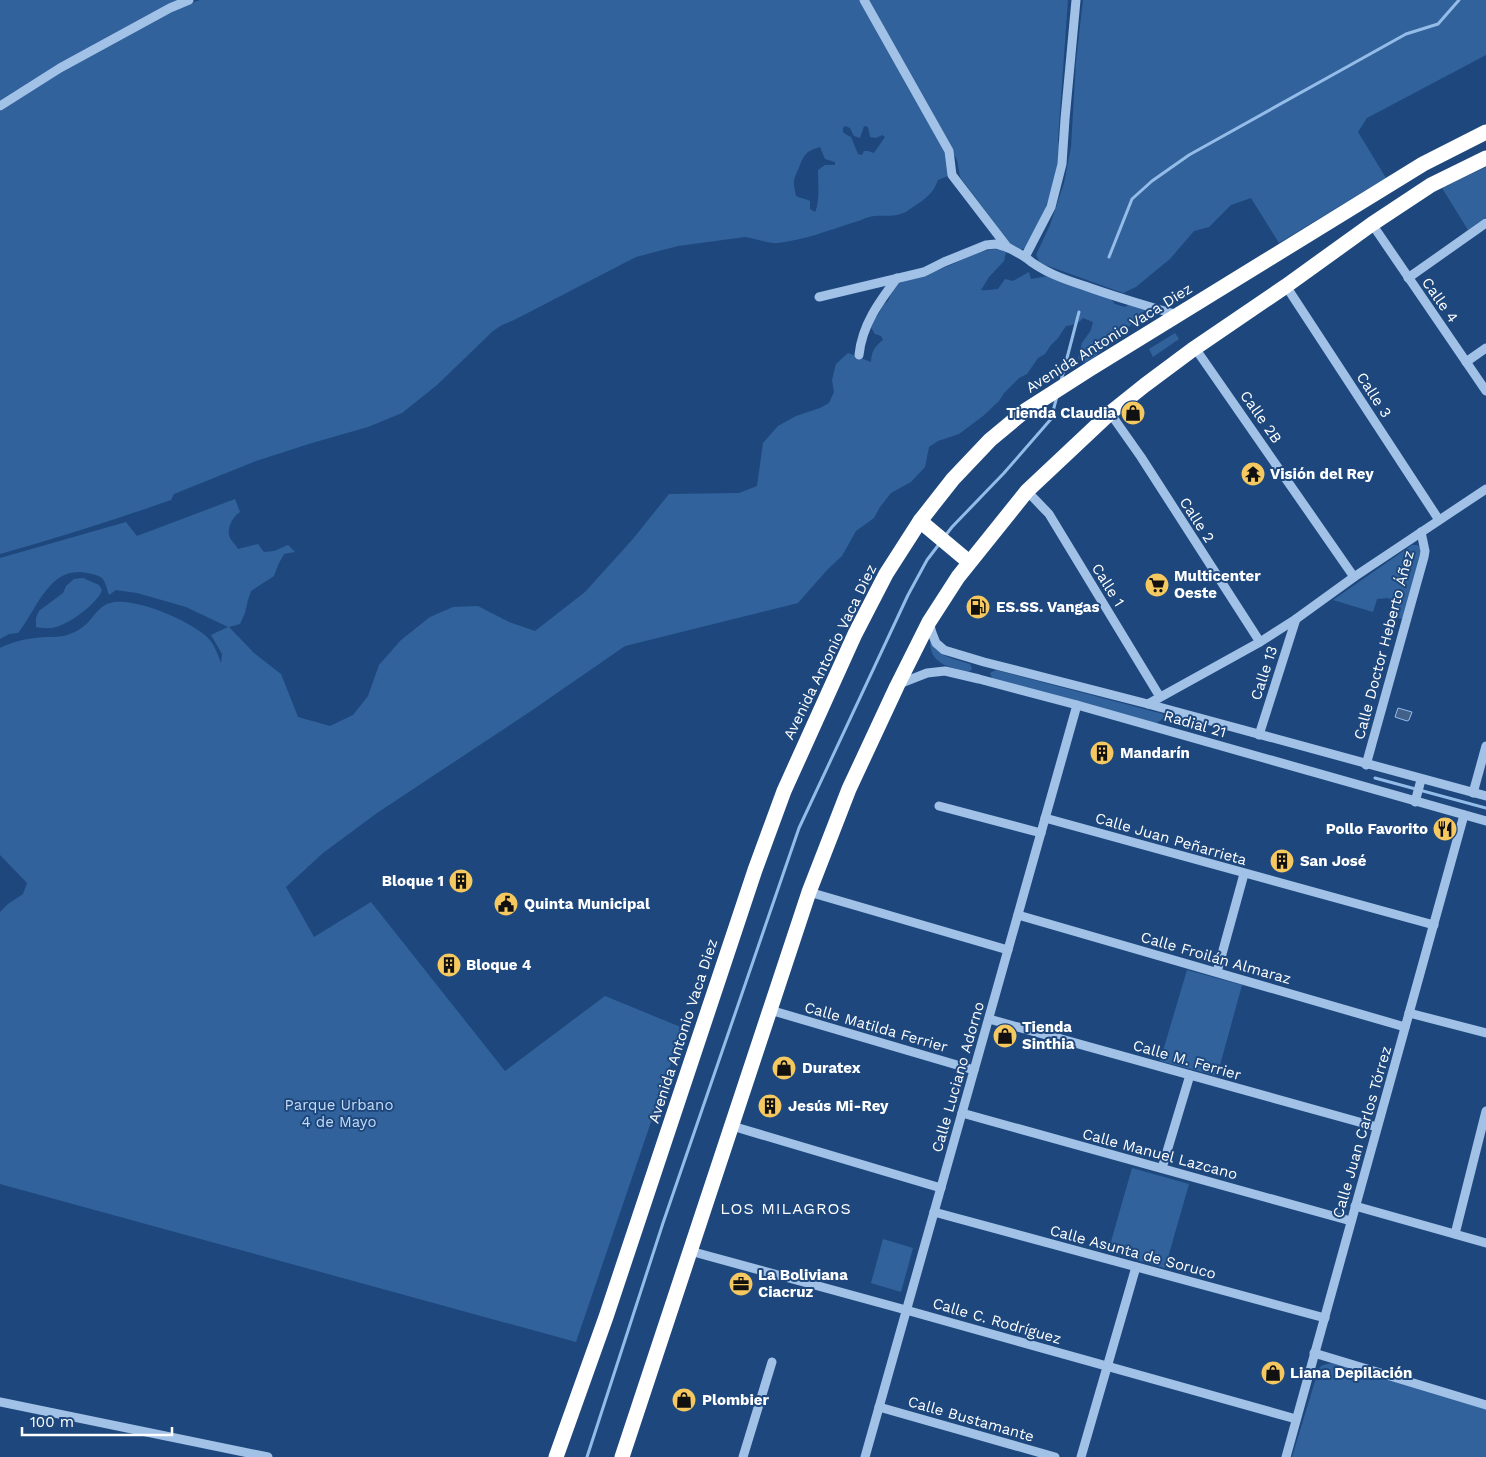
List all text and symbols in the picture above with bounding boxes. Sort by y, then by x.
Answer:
street label: Calle 4 [1418,274,1462,326]
street label: Avenida Antonio Vaca Diez [1022,279,1196,397]
street label: Calle 3 [1353,369,1395,421]
street label: Calle 2B [1236,387,1286,447]
shop icon: Tienda Claudia [1120,400,1146,426]
place label: Tienda Claudia [1006,404,1116,422]
temple icon: Visión del Rey [1240,461,1266,487]
place label: Visión del Rey [1270,465,1374,483]
street label: Calle 2 [1176,494,1218,546]
street label: Calle Doctor Heberto Áñez [1350,548,1418,742]
street label: Calle 1 [1088,560,1128,610]
street label: Avenida Antonio Vaca Diez [780,561,880,743]
place label: Multicenter Oeste [1174,567,1261,602]
supermarket icon: Multicenter Oeste [1144,572,1170,598]
fuel station icon: ES.SS. Vangas [965,594,991,620]
place label: ES.SS. Vangas [996,598,1100,616]
street label: Calle 13 [1247,644,1281,702]
street label: Radial 21 [1162,707,1228,741]
building icon: Mandarín [1089,740,1115,766]
place label: Mandarín [1120,744,1190,762]
street label: Calle Juan Peñarrieta [1093,809,1249,869]
restaurant icon: Pollo Favorito [1432,816,1458,842]
place label: Pollo Favorito [1326,820,1428,838]
building icon: San José [1269,848,1295,874]
place label: San José [1300,852,1367,870]
building icon: Bloque 1 [448,868,474,894]
place label: Bloque 1 [382,872,444,890]
public building icon: Quinta Municipal [493,891,519,917]
place label: Quinta Municipal [524,895,650,913]
street label: Calle Froilán Almaraz [1139,928,1293,988]
street label: Avenida Antonio Vaca Diez [645,937,721,1125]
building icon: Bloque 4 [436,952,462,978]
place label: Bloque 4 [466,956,532,974]
street label: Calle Matilda Ferrier [802,998,950,1056]
street label: Calle Luciano Adorno [928,1000,988,1154]
place label: Tienda Sinthia [1022,1018,1075,1053]
shop icon: Tienda Sinthia [992,1023,1018,1049]
street label: Calle M. Ferrier [1131,1036,1243,1084]
street label: Calle Juan Carlos Tórrez [1329,1044,1395,1220]
shop icon: Duratex [771,1055,797,1081]
place label: Duratex [802,1059,861,1077]
building icon: Jesús Mi-Rey [757,1093,783,1119]
park label: Parque Urbano 4 de Mayo [285,1096,393,1131]
place label: Jesús Mi-Rey [788,1097,889,1115]
street label: Calle Manuel Lazcano [1080,1125,1240,1183]
district label: LOS MILAGROS [720,1199,852,1218]
street label: Calle Asunta de Soruco [1048,1221,1218,1283]
place label: La Boliviana Ciacruz [758,1266,848,1301]
office icon: La Boliviana Ciacruz [728,1271,754,1297]
street label: Calle C. Rodríguez [931,1294,1063,1348]
shop icon: Liana Depilación [1260,1360,1286,1386]
place label: Liana Depilación [1290,1364,1412,1382]
shop icon: Plombier [671,1387,697,1413]
place label: Plombier [702,1391,769,1409]
street label: Calle Bustamante [906,1392,1036,1446]
scale bar [22,1404,172,1436]
text: 100 m [30,1413,74,1431]

